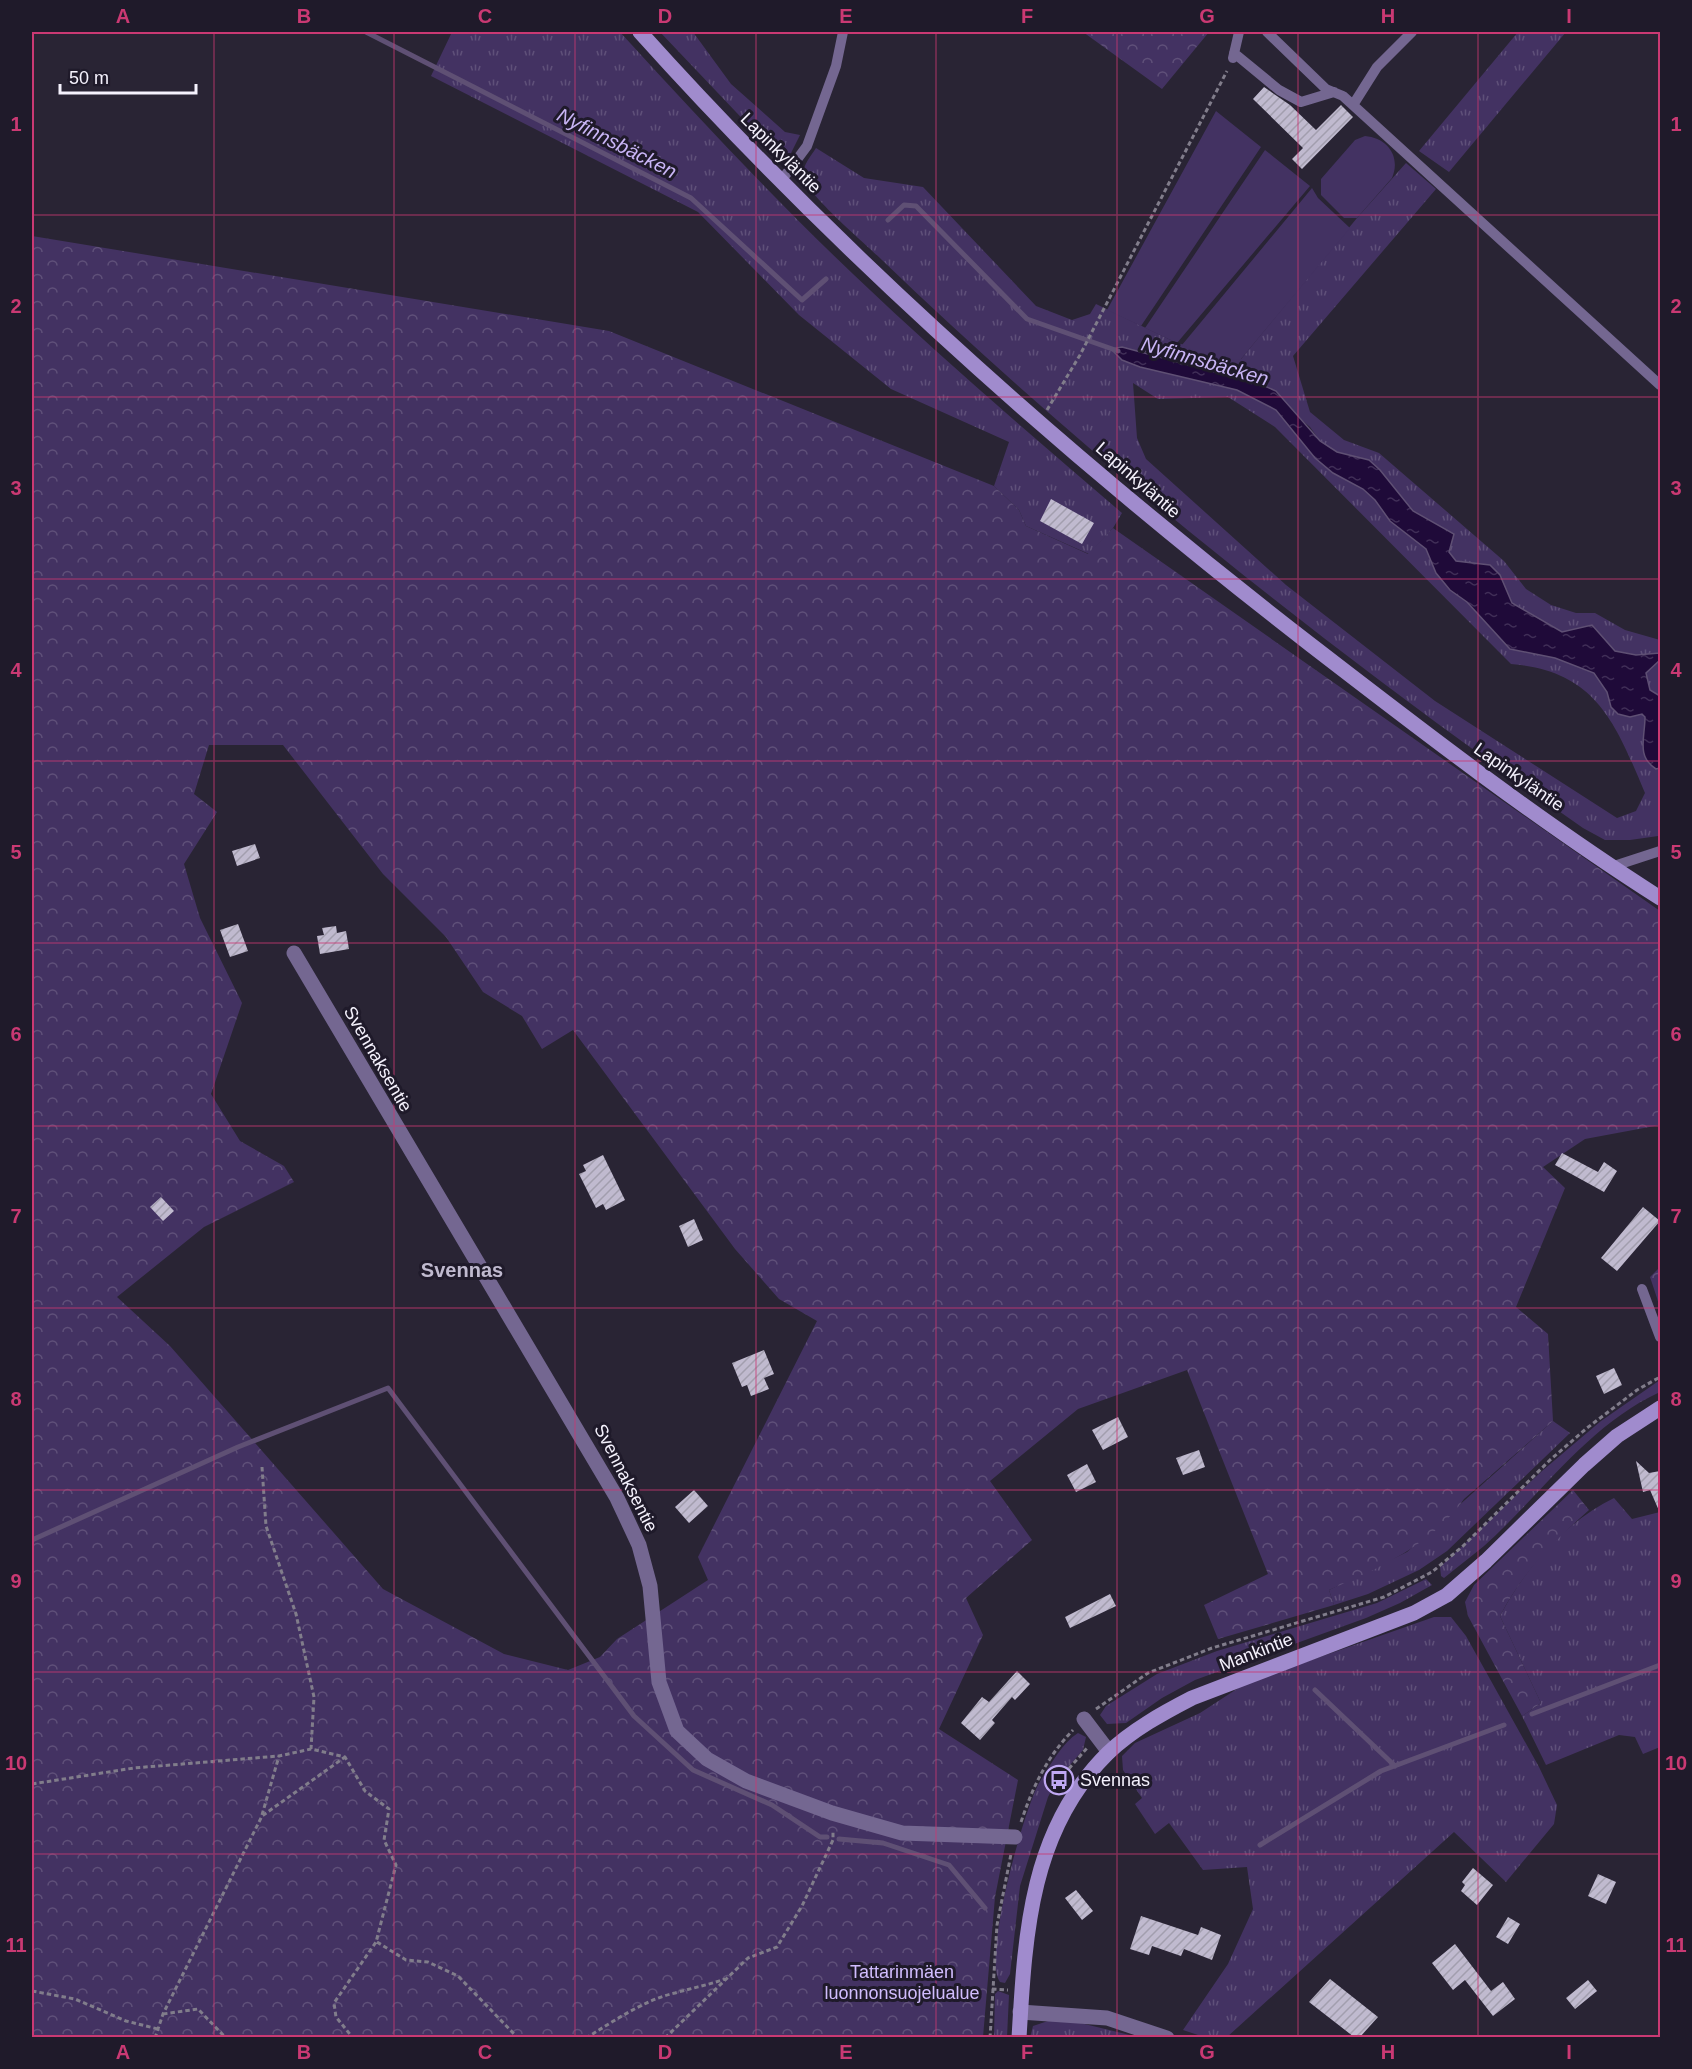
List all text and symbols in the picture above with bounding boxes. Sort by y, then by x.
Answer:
text: A [116,5,130,27]
text: B [297,5,311,27]
text: C [478,5,492,27]
text: D [658,5,672,27]
text: E [839,5,853,27]
text: F [1021,5,1033,27]
text: G [1199,5,1215,27]
text: H [1381,5,1395,27]
text: I [1566,5,1572,27]
scale bar [60,57,196,95]
text: 50 m [69,68,109,88]
water label: Nyfinnsbäcken [554,103,680,183]
street label: Lapinkyläntie [737,109,825,197]
text: 1 [10,113,22,135]
text: 1 [1670,113,1682,135]
text: 2 [10,295,22,317]
text: 2 [1670,295,1682,317]
water label: Nyfinnsbäcken [1139,332,1271,390]
street label: Lapinkyläntie [1092,438,1184,522]
text: 3 [10,477,22,499]
text: 3 [1670,477,1682,499]
text: 4 [10,659,22,681]
text: 4 [1670,659,1682,681]
street label: Lapinkyläntie [1470,739,1568,815]
text: 5 [10,841,22,863]
text: 5 [1670,841,1682,863]
street label: Svennaksentie [340,1003,416,1115]
text: 6 [10,1023,22,1045]
text: 6 [1670,1023,1682,1045]
text: 7 [10,1205,22,1227]
text: 7 [1670,1205,1682,1227]
district label: Svennas [421,1259,503,1281]
text: 8 [10,1388,22,1410]
text: 8 [1670,1388,1682,1410]
street label: Svennaksentie [590,1421,662,1535]
text: 9 [10,1570,22,1592]
text: 9 [1670,1570,1682,1592]
street label: Mankintie [1216,1629,1296,1675]
text: 10 [5,1752,27,1774]
text: 10 [1665,1752,1687,1774]
bus stop icon: Svennas [1043,1764,1075,1796]
place label: Svennas [1080,1770,1150,1790]
text: 11 [5,1934,27,1956]
text: 11 [1665,1934,1687,1956]
park label: Tattarinmäen luonnonsuojelualue [824,1962,980,2003]
text: A [116,2041,130,2063]
text: B [297,2041,311,2063]
text: C [478,2041,492,2063]
text: D [658,2041,672,2063]
text: E [839,2041,853,2063]
text: F [1021,2041,1033,2063]
text: G [1199,2041,1215,2063]
text: H [1381,2041,1395,2063]
text: I [1566,2041,1572,2063]

